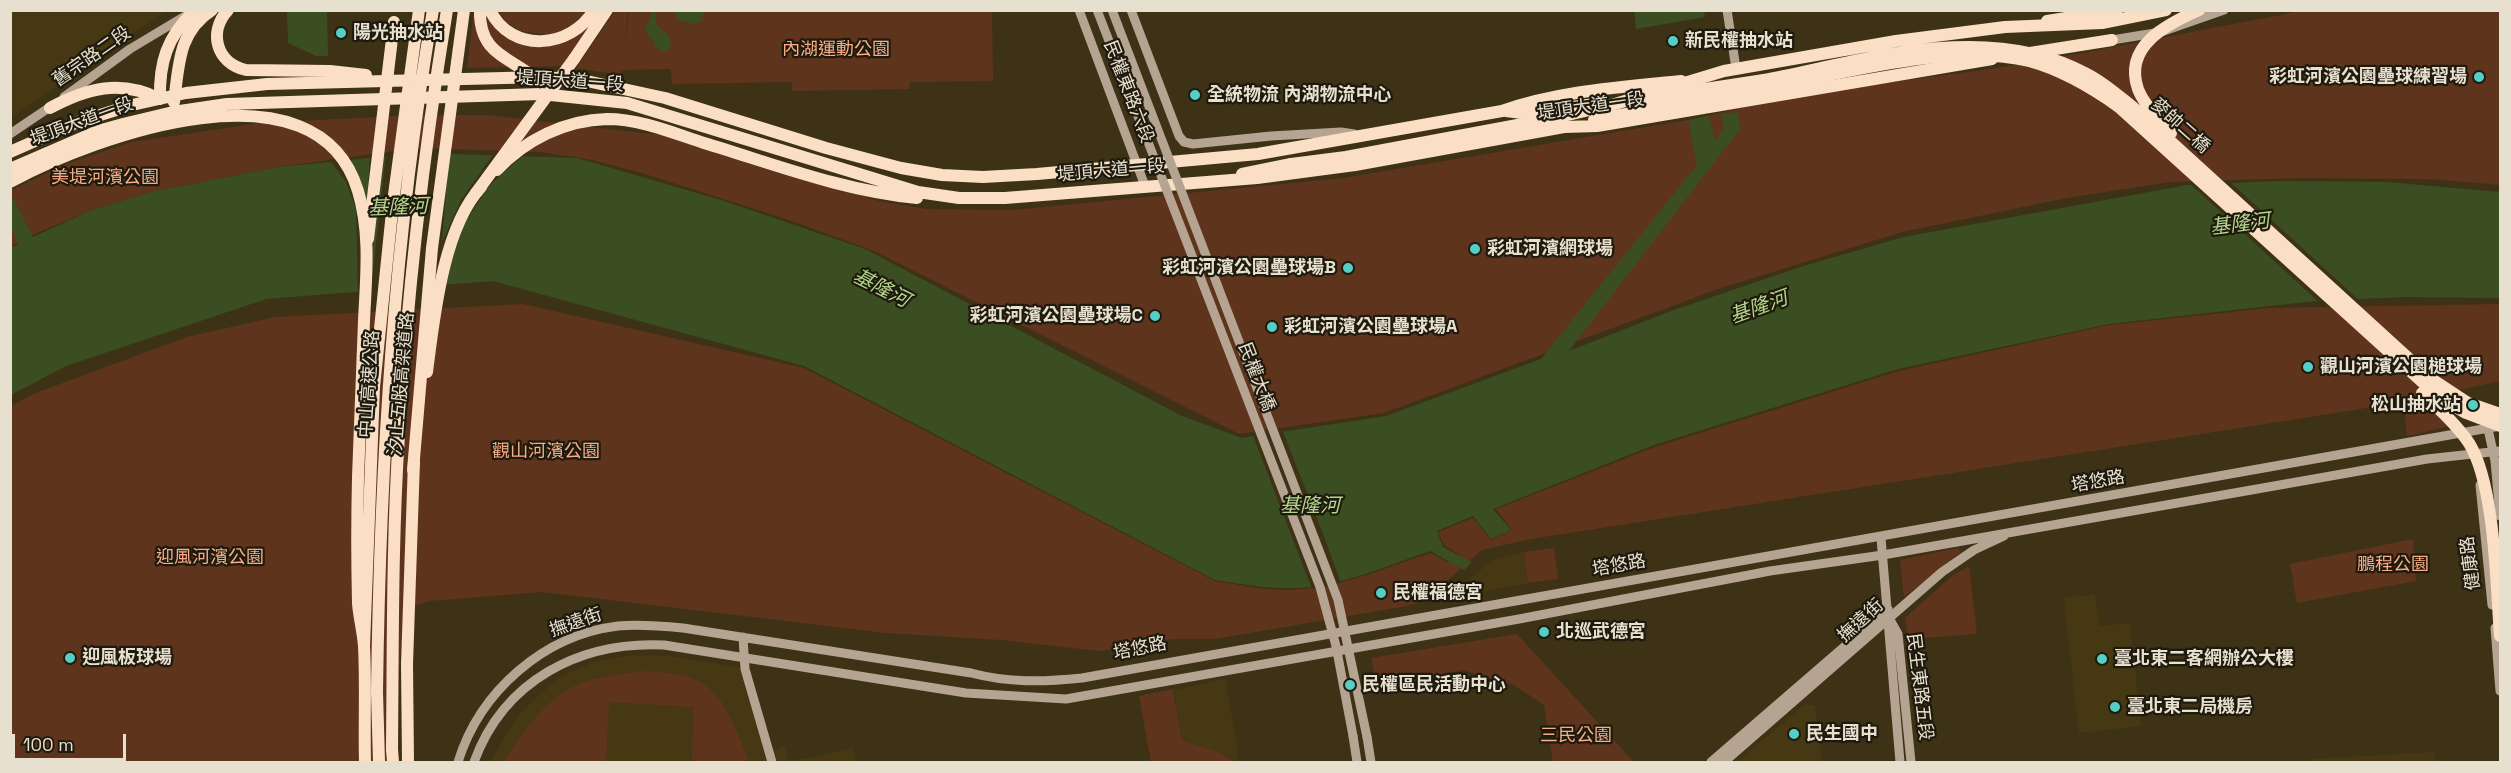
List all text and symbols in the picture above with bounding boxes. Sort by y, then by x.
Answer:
street label: 舊宗路二段 [49,22,135,92]
place label: 陽光抽水站 [353,22,443,44]
marker: 陽光抽水站 [334,26,348,40]
place label: 新民權抽水站 [1685,30,1793,52]
marker: 新民權抽水站 [1666,34,1680,48]
street label: 民權東路六段 [1099,38,1157,146]
park label: 內湖運動公園 [782,39,890,61]
place label: 彩虹河濱公園壘球練習場 [2269,66,2467,88]
street label: 堤頂大道一段 [515,67,625,97]
marker: 彩虹河濱公園壘球練習場 [2472,70,2486,84]
place label: 全統物流 內湖物流中心 [1207,84,1392,106]
marker: 全統物流 內湖物流中心 [1188,88,1202,102]
street label: 堤頂大道一段 [1536,89,1646,125]
street label: 堤頂大道一段 [28,93,136,151]
street label: 麥帥二橋 [2146,94,2214,158]
street label: 堤頂大道一段 [1056,156,1166,186]
park label: 美堤河濱公園 [51,167,159,189]
water label: 基隆河 [368,195,428,221]
water label: 基隆河 [2209,209,2271,241]
place label: 彩虹河濱網球場 [1487,238,1613,260]
marker: 彩虹河濱網球場 [1468,242,1482,256]
place label: 彩虹河濱公園壘球場B [1162,257,1336,279]
marker: 彩虹河濱公園壘球場B [1341,261,1355,275]
water label: 基隆河 [849,265,913,313]
water label: 基隆河 [1727,286,1791,330]
place label: 彩虹河濱公園壘球場C [969,305,1143,327]
marker: 彩虹河濱公園壘球場C [1148,309,1162,323]
street label: 汐止五股高架道路 [385,311,419,457]
place label: 彩虹河濱公園壘球場A [1284,316,1457,338]
marker: 彩虹河濱公園壘球場A [1265,320,1279,334]
street label: 中山高速公路 [355,329,385,439]
street label: 民權大橋 [1233,340,1279,414]
place label: 觀山河濱公園槌球場 [2320,356,2482,378]
marker: 觀山河濱公園槌球場 [2301,360,2315,374]
place label: 松山抽水站 [2371,394,2461,416]
marker: 松山抽水站 [2466,398,2480,412]
park label: 觀山河濱公園 [492,441,600,463]
street label: 塔悠路 [2070,467,2126,497]
water label: 基隆河 [1280,495,1340,519]
street label: 健康路 [2457,535,2485,591]
park label: 迎風河濱公園 [156,547,264,569]
street label: 塔悠路 [1591,551,1647,581]
park label: 鵬程公園 [2357,554,2429,576]
place label: 民權福德宮 [1393,582,1483,604]
marker: 民權福德宮 [1374,586,1388,600]
street label: 撫遠街 [1834,595,1888,647]
street label: 撫遠街 [547,604,605,642]
place label: 北巡武德宮 [1556,621,1646,643]
marker: 北巡武德宮 [1537,625,1551,639]
street label: 民生東路五段 [1902,632,1936,742]
street label: 塔悠路 [1111,633,1169,665]
place label: 迎風板球場 [82,647,172,669]
place label: 臺北東二客網辦公大樓 [2114,648,2294,670]
marker: 迎風板球場 [63,651,77,665]
marker: 臺北東二客網辦公大樓 [2095,652,2109,666]
place label: 民權區民活動中心 [1362,674,1506,696]
marker: 民權區民活動中心 [1343,678,1357,692]
place label: 臺北東二局機房 [2127,696,2253,718]
marker: 臺北東二局機房 [2108,700,2122,714]
scale bar [15,722,129,760]
place label: 民生國中 [1806,723,1878,745]
park label: 三民公園 [1540,725,1612,747]
marker: 民生國中 [1787,727,1801,741]
text: 100 m [23,733,74,756]

